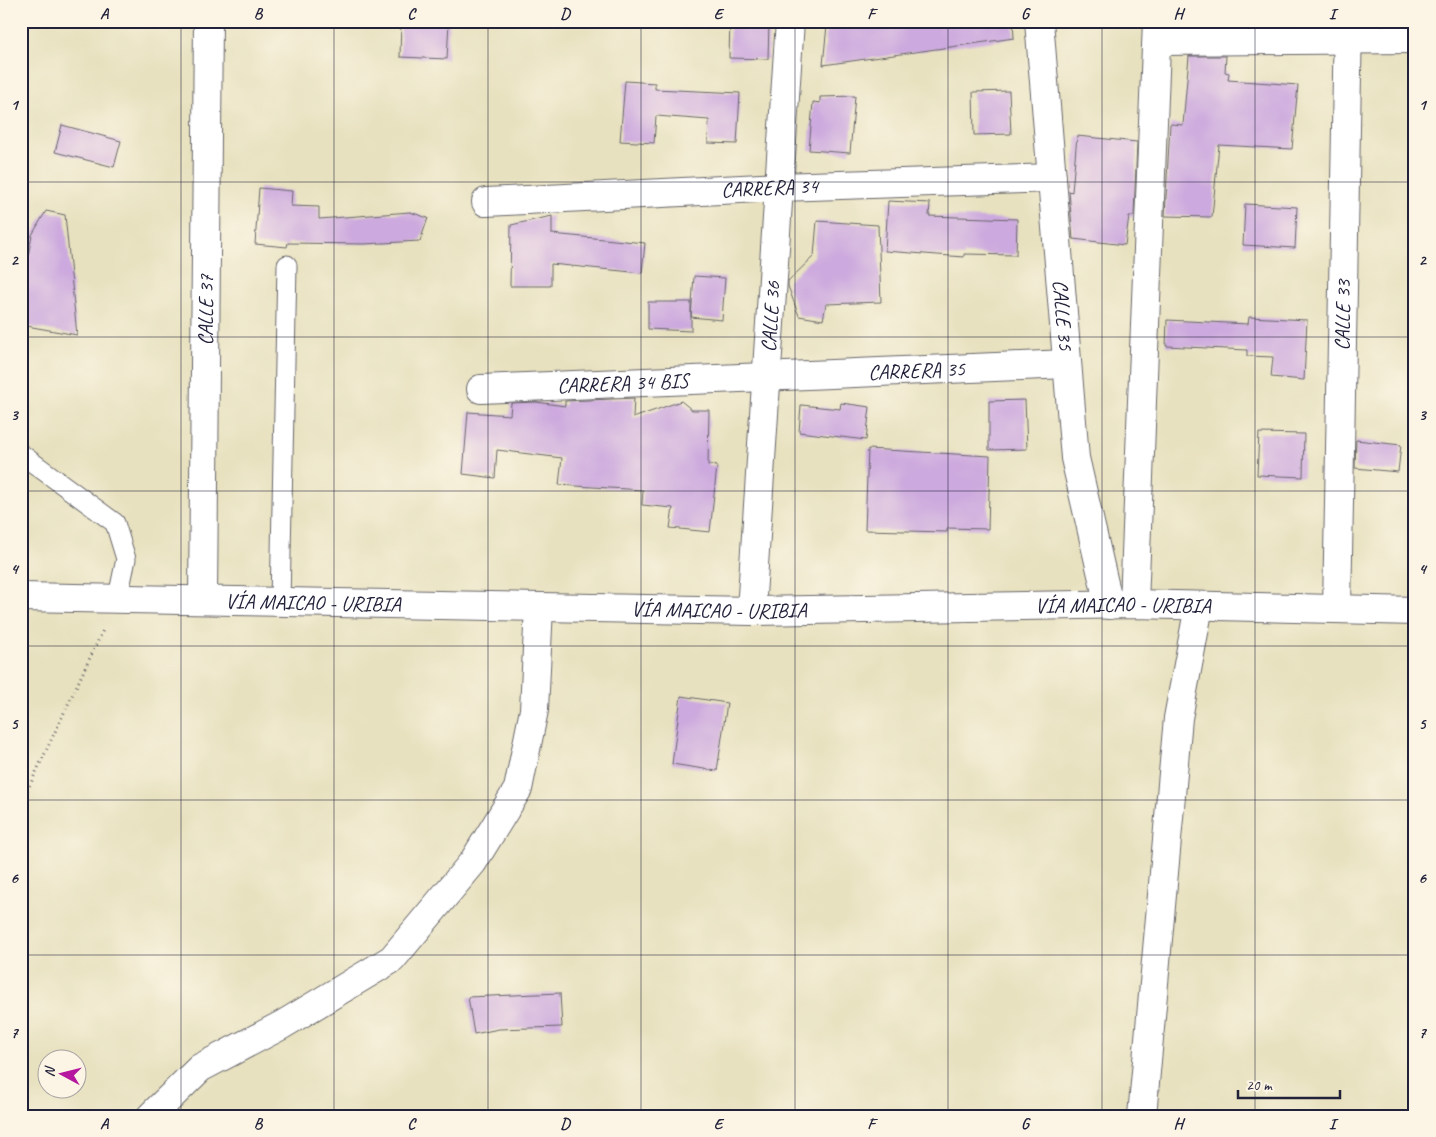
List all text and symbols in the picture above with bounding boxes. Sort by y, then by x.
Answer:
text: A [100,4,110,24]
text: B [254,4,264,24]
text: C [407,4,417,24]
text: D [560,4,571,24]
text: E [714,4,725,24]
text: F [867,4,878,24]
text: G [1021,4,1031,24]
text: H [1173,4,1185,24]
text: I [1329,4,1339,24]
text: 1 [10,95,19,115]
text: 1 [1418,95,1427,115]
street label: CARRERA 34 [721,173,821,203]
text: 2 [10,250,19,270]
text: 2 [1418,250,1427,270]
street label: CALLE 37 [192,273,219,346]
street label: CALLE 33 [1329,278,1356,351]
street label: CALLE 35 [1047,279,1079,353]
street label: CALLE 36 [755,280,786,353]
street label: CARRERA 35 [868,355,967,385]
street label: CARRERA 34 BIS [557,367,692,399]
text: 3 [10,405,19,425]
text: 3 [1418,405,1427,425]
text: 4 [10,559,19,579]
text: 4 [1418,559,1427,579]
street label: VÍA MAICAO - URIBIA [225,588,402,617]
street label: VÍA MAICAO - URIBIA [1035,591,1212,619]
street label: VÍA MAICAO - URIBIA [631,596,808,624]
text: 5 [11,714,20,734]
text: 5 [1419,714,1428,734]
text: 6 [10,868,19,888]
text: 6 [1418,868,1427,888]
text: 7 [10,1023,19,1043]
text: 7 [1418,1023,1427,1043]
north arrow [38,1050,88,1100]
text: N [41,1065,59,1078]
scale bar [1238,1067,1341,1099]
text: 20 m [1246,1076,1273,1095]
text: A [100,1114,110,1134]
text: B [254,1114,264,1134]
text: C [407,1114,417,1134]
text: D [560,1114,571,1134]
text: E [714,1114,725,1134]
text: F [867,1114,878,1134]
text: G [1021,1114,1031,1134]
text: H [1173,1114,1185,1134]
text: I [1329,1114,1339,1134]

